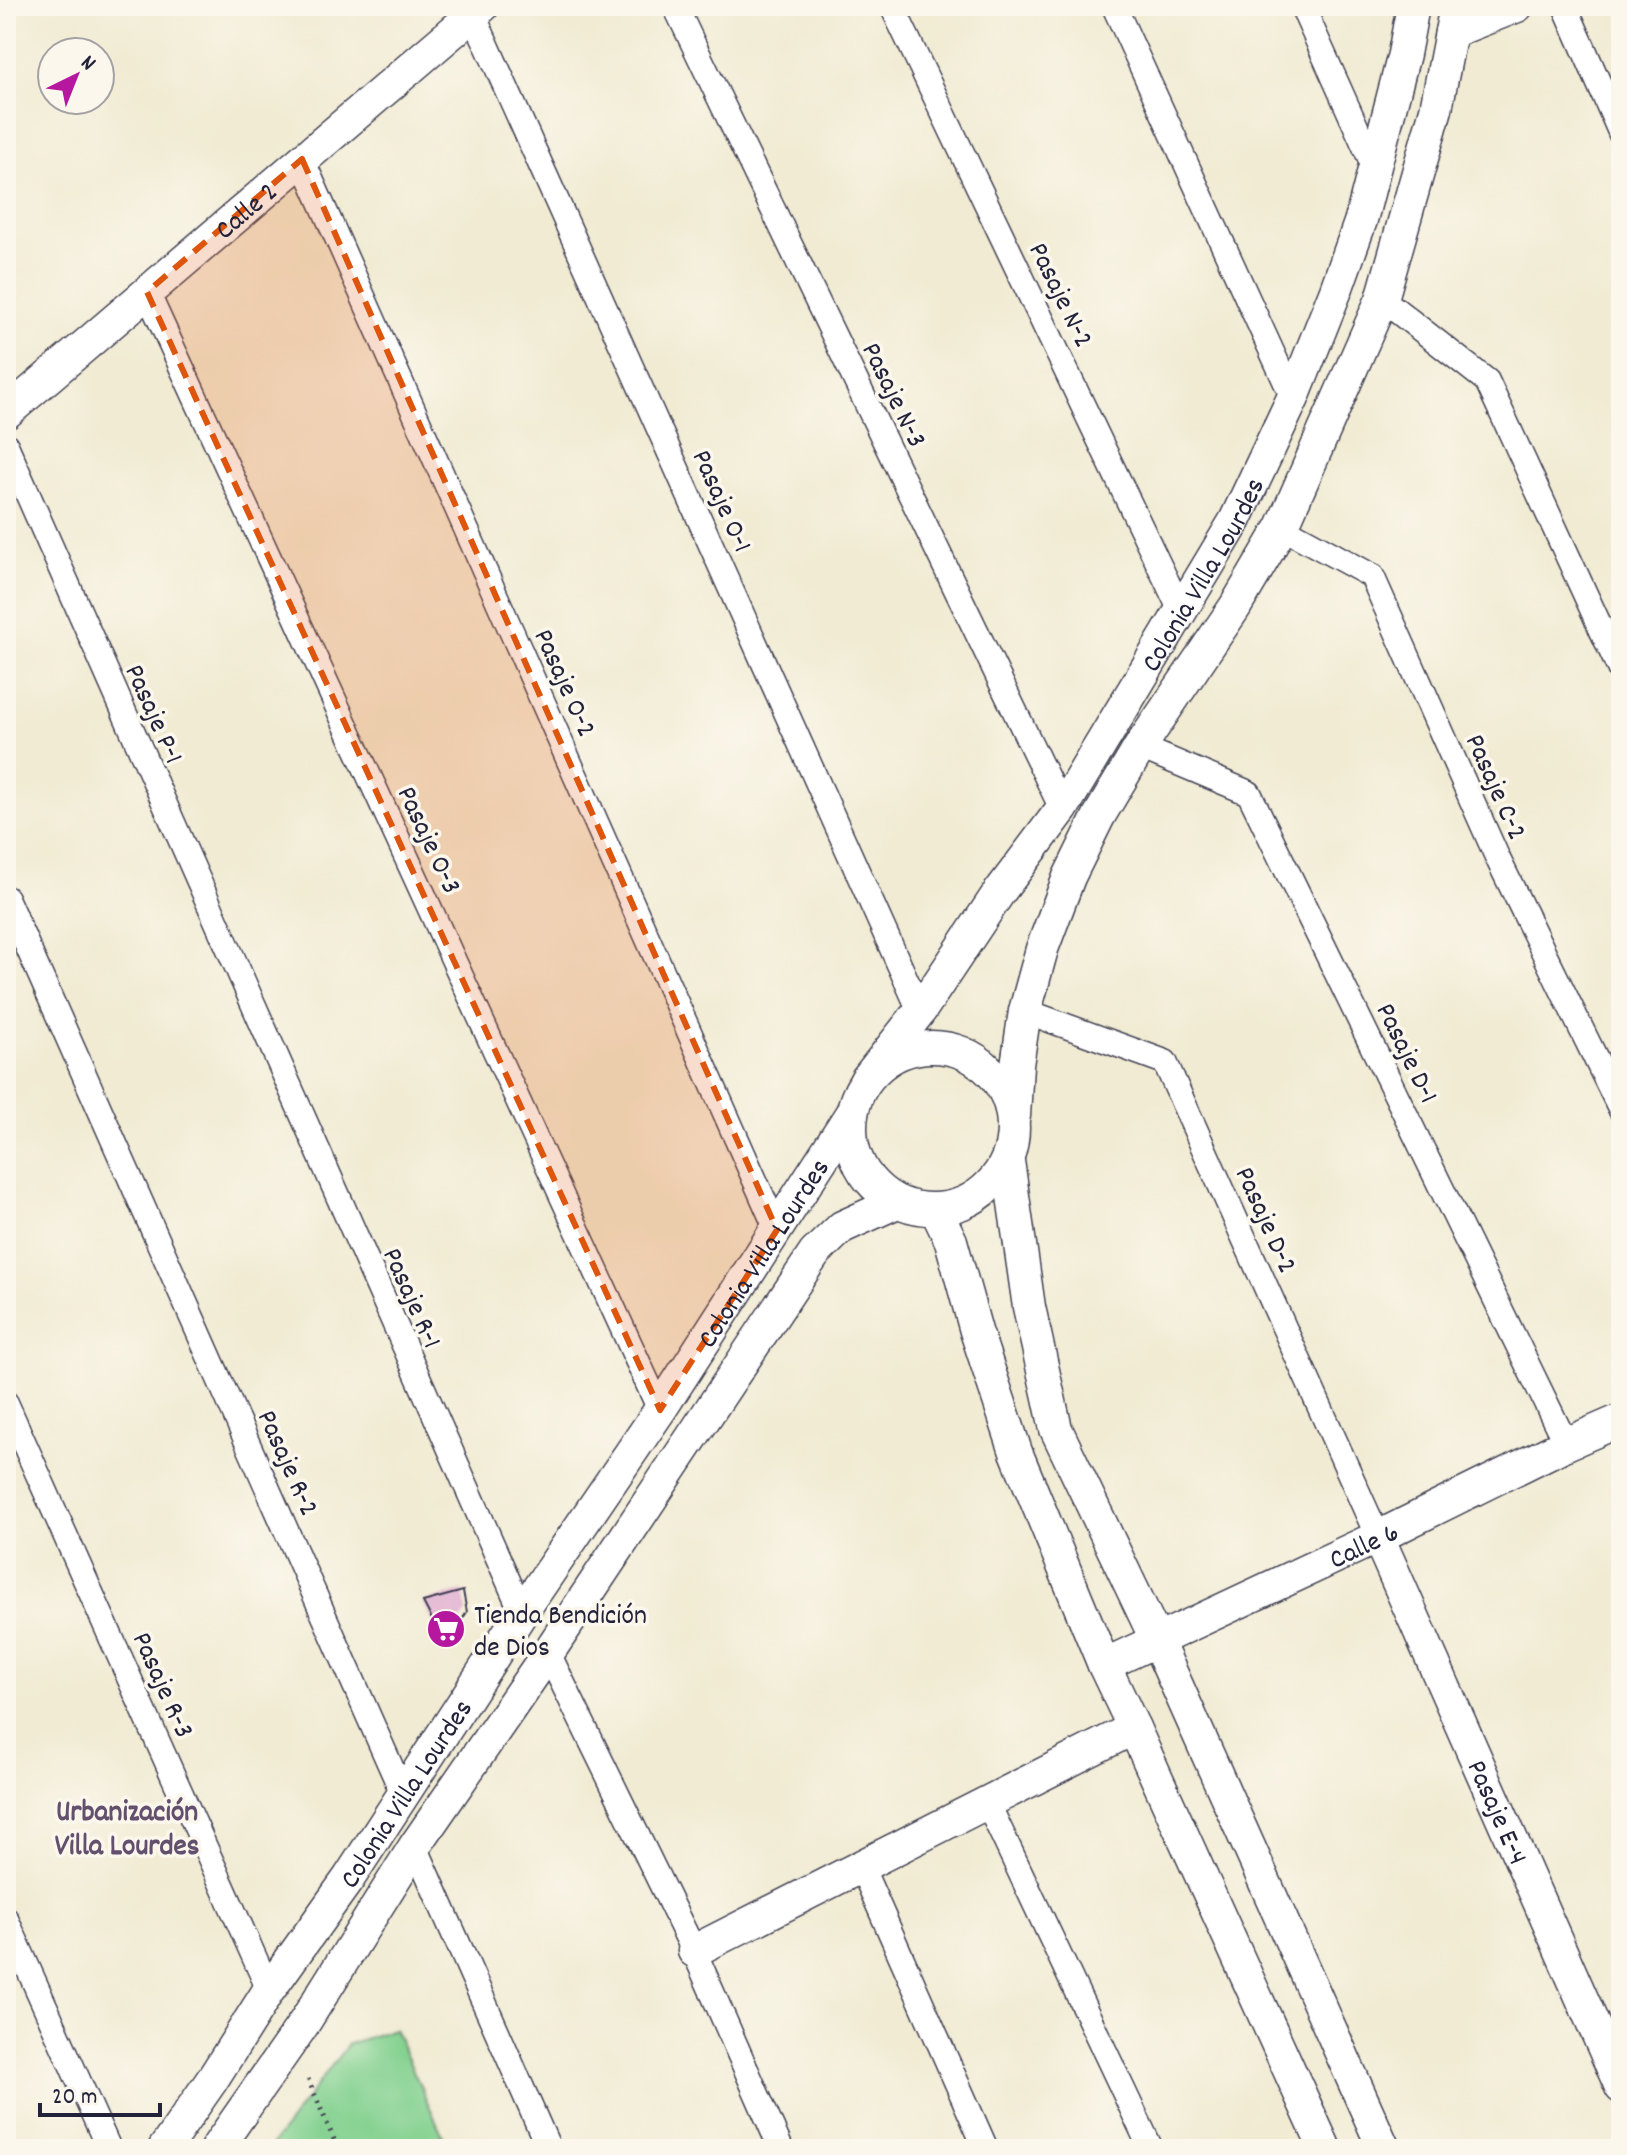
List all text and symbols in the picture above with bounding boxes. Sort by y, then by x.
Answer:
north arrow [36,36,116,116]
text: N [73,49,102,79]
street label: Calle 2 [208,175,288,251]
street label: Pasaje N-2 [1016,237,1101,356]
street label: Pasaje N-3 [849,337,934,456]
street label: Pasaje O-1 [679,444,760,560]
street label: Colonia Villa Lourdes [1134,473,1277,681]
street label: Pasaje O-2 [521,623,604,745]
street label: Pasaje P-1 [112,659,191,771]
street label: Pasaje C-2 [1452,729,1535,848]
street label: Pasaje O-3 [384,781,469,902]
street label: Pasaje D-1 [1363,997,1446,1111]
street label: Colonia Villa Lourdes [690,1152,842,1357]
street label: Pasaje D-2 [1222,1161,1305,1281]
street label: Pasaje R-1 [370,1242,449,1356]
street label: Pasaje R-2 [244,1405,327,1523]
street label: Calle 6 [1324,1515,1407,1582]
place label: Tienda Bendición de Dios [474,1598,647,1670]
supermarket icon: Tienda Bendición de Dios [425,1608,467,1650]
street label: Pasaje R-3 [119,1627,202,1746]
street label: Colonia Villa Lourdes [333,1693,485,1899]
street label: Pasaje E-4 [1454,1755,1535,1872]
district label: Urbanización Villa Lourdes [55,1793,199,1870]
scale bar [40,2067,160,2117]
text: 20 m [52,2081,98,2115]

